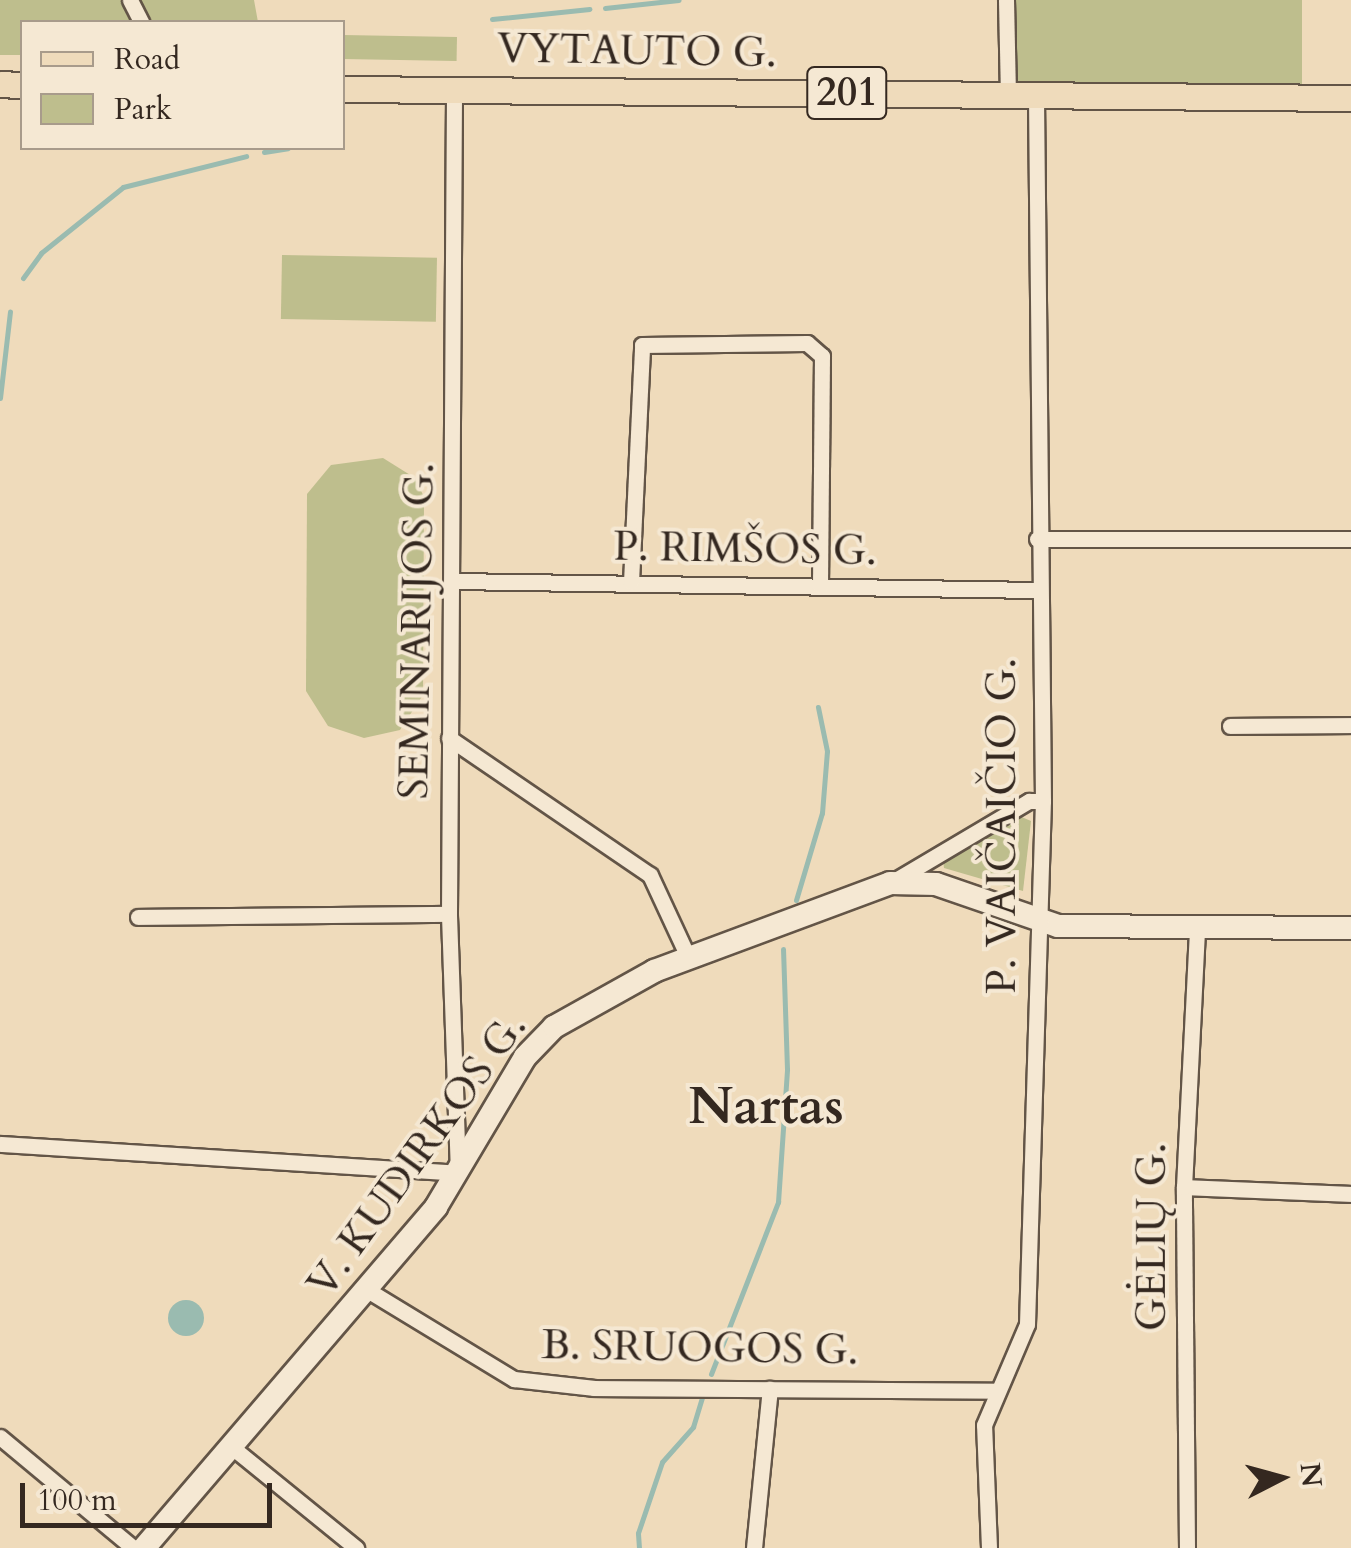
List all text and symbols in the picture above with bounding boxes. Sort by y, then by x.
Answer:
legend [20,20,345,150]
street label: VYTAUTO G. [497,23,777,79]
text: Road [114,39,180,80]
road number: 201 [804,58,890,128]
text: Park [114,89,172,130]
street label: SEMINARIJOS G. [389,462,445,800]
street label: P. RIMŠOS G. [613,522,877,576]
street label: P. VAIČAIČIO G. [977,658,1027,994]
street label: V. KUDIRKOS G. [297,1003,537,1307]
district label: Nartas [688,1077,844,1139]
street label: GĖLIŲ G. [1127,1143,1177,1331]
street label: B. SRUOGOS G. [541,1320,859,1376]
north arrow [1231,1428,1331,1528]
text: N [1291,1461,1331,1489]
scale bar [25,1463,278,1525]
text: 100 m [37,1480,117,1521]

